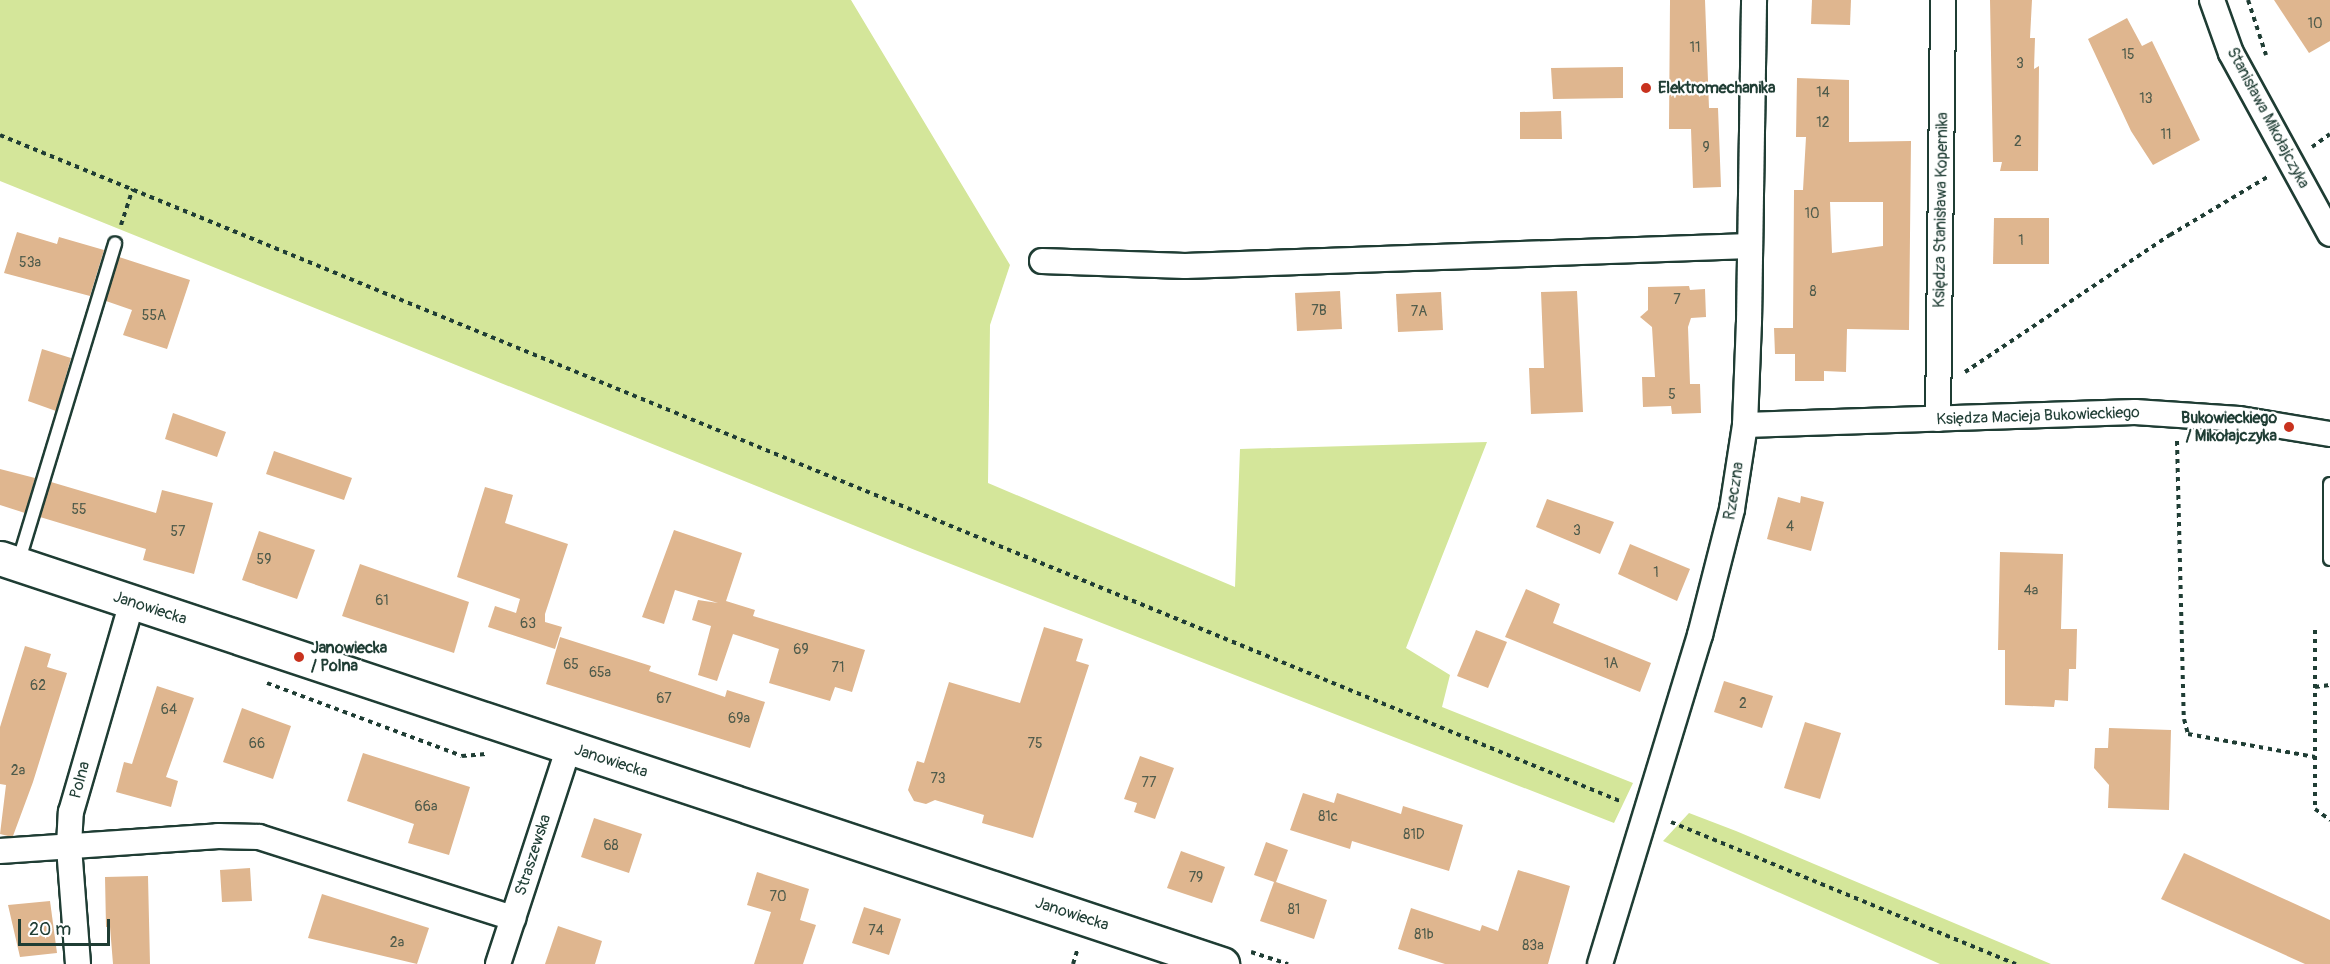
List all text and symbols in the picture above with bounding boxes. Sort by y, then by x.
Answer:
house number: 10 [2307,16,2323,32]
house number: 11 [1690,40,1700,56]
street label: Stanisława Mikołajczyka [2223,44,2313,192]
house number: 15 [2121,47,2135,63]
house number: 3 [2016,56,2024,72]
place label: Elektromechanika [1658,78,1775,98]
marker: Elektromechanika [1639,81,1653,95]
house number: 14 [1816,85,1830,101]
house number: 13 [2139,91,2153,107]
street label: Księdza Stanisława Kopernika [1930,112,1952,308]
house number: 12 [1816,115,1830,131]
house number: 11 [2161,127,2171,143]
house number: 2 [2014,134,2022,150]
house number: 9 [1702,140,1710,156]
house number: 10 [1804,206,1820,222]
house number: 1 [2018,233,2024,249]
house number: 53a [19,255,41,271]
house number: 8 [1809,284,1817,300]
house number: 7 [1673,292,1681,308]
house number: 7B [1311,303,1327,319]
house number: 7A [1411,304,1427,320]
house number: 55A [142,308,166,324]
house number: 5 [1668,387,1676,403]
street label: Księdza Macieja Bukowieckiego [1936,403,2140,429]
place label: Bukowieckiego / Mikołajczyka [2181,408,2277,446]
marker: Bukowieckiego / Mikołajczyka [2282,420,2296,434]
street label: Rzeczna [1720,461,1748,521]
house number: 55 [71,502,87,518]
house number: 4 [1786,519,1794,535]
house number: 3 [1573,523,1581,539]
house number: 57 [171,524,185,540]
house number: 59 [257,552,271,568]
house number: 1 [1653,565,1659,581]
house number: 4a [2024,583,2038,599]
street label: Janowiecka [111,587,189,629]
house number: 61 [375,593,389,609]
house number: 63 [520,616,536,632]
place label: Janowiecka / Polna [311,638,387,676]
house number: 69 [793,642,809,658]
marker: Janowiecka / Polna [292,650,306,664]
house number: 1A [1604,656,1618,672]
house number: 65 [563,657,579,673]
house number: 71 [832,660,844,676]
house number: 65a [589,665,611,681]
house number: 62 [30,678,46,694]
house number: 67 [656,691,672,707]
house number: 2 [1739,696,1747,712]
house number: 64 [161,702,177,718]
house number: 69a [728,711,750,727]
house number: 66 [249,736,265,752]
house number: 75 [1028,736,1042,752]
street label: Janowiecka [572,740,650,782]
street label: Polna [66,759,94,801]
house number: 2a [11,763,25,779]
house number: 73 [930,771,946,787]
house number: 77 [1142,775,1156,791]
house number: 66a [415,799,437,815]
house number: 81c [1318,809,1338,825]
street label: Straszewska [511,812,555,898]
house number: 81D [1403,827,1425,843]
house number: 68 [603,838,619,854]
house number: 79 [1189,870,1203,886]
house number: 70 [770,889,786,905]
street label: Janowiecka [1033,893,1111,935]
house number: 81 [1288,902,1300,918]
scale bar [21,907,112,945]
text: 20 m [29,918,71,941]
house number: 74 [868,923,884,939]
house number: 81b [1414,927,1434,943]
house number: 2a [390,935,404,951]
house number: 83a [1522,938,1544,954]

